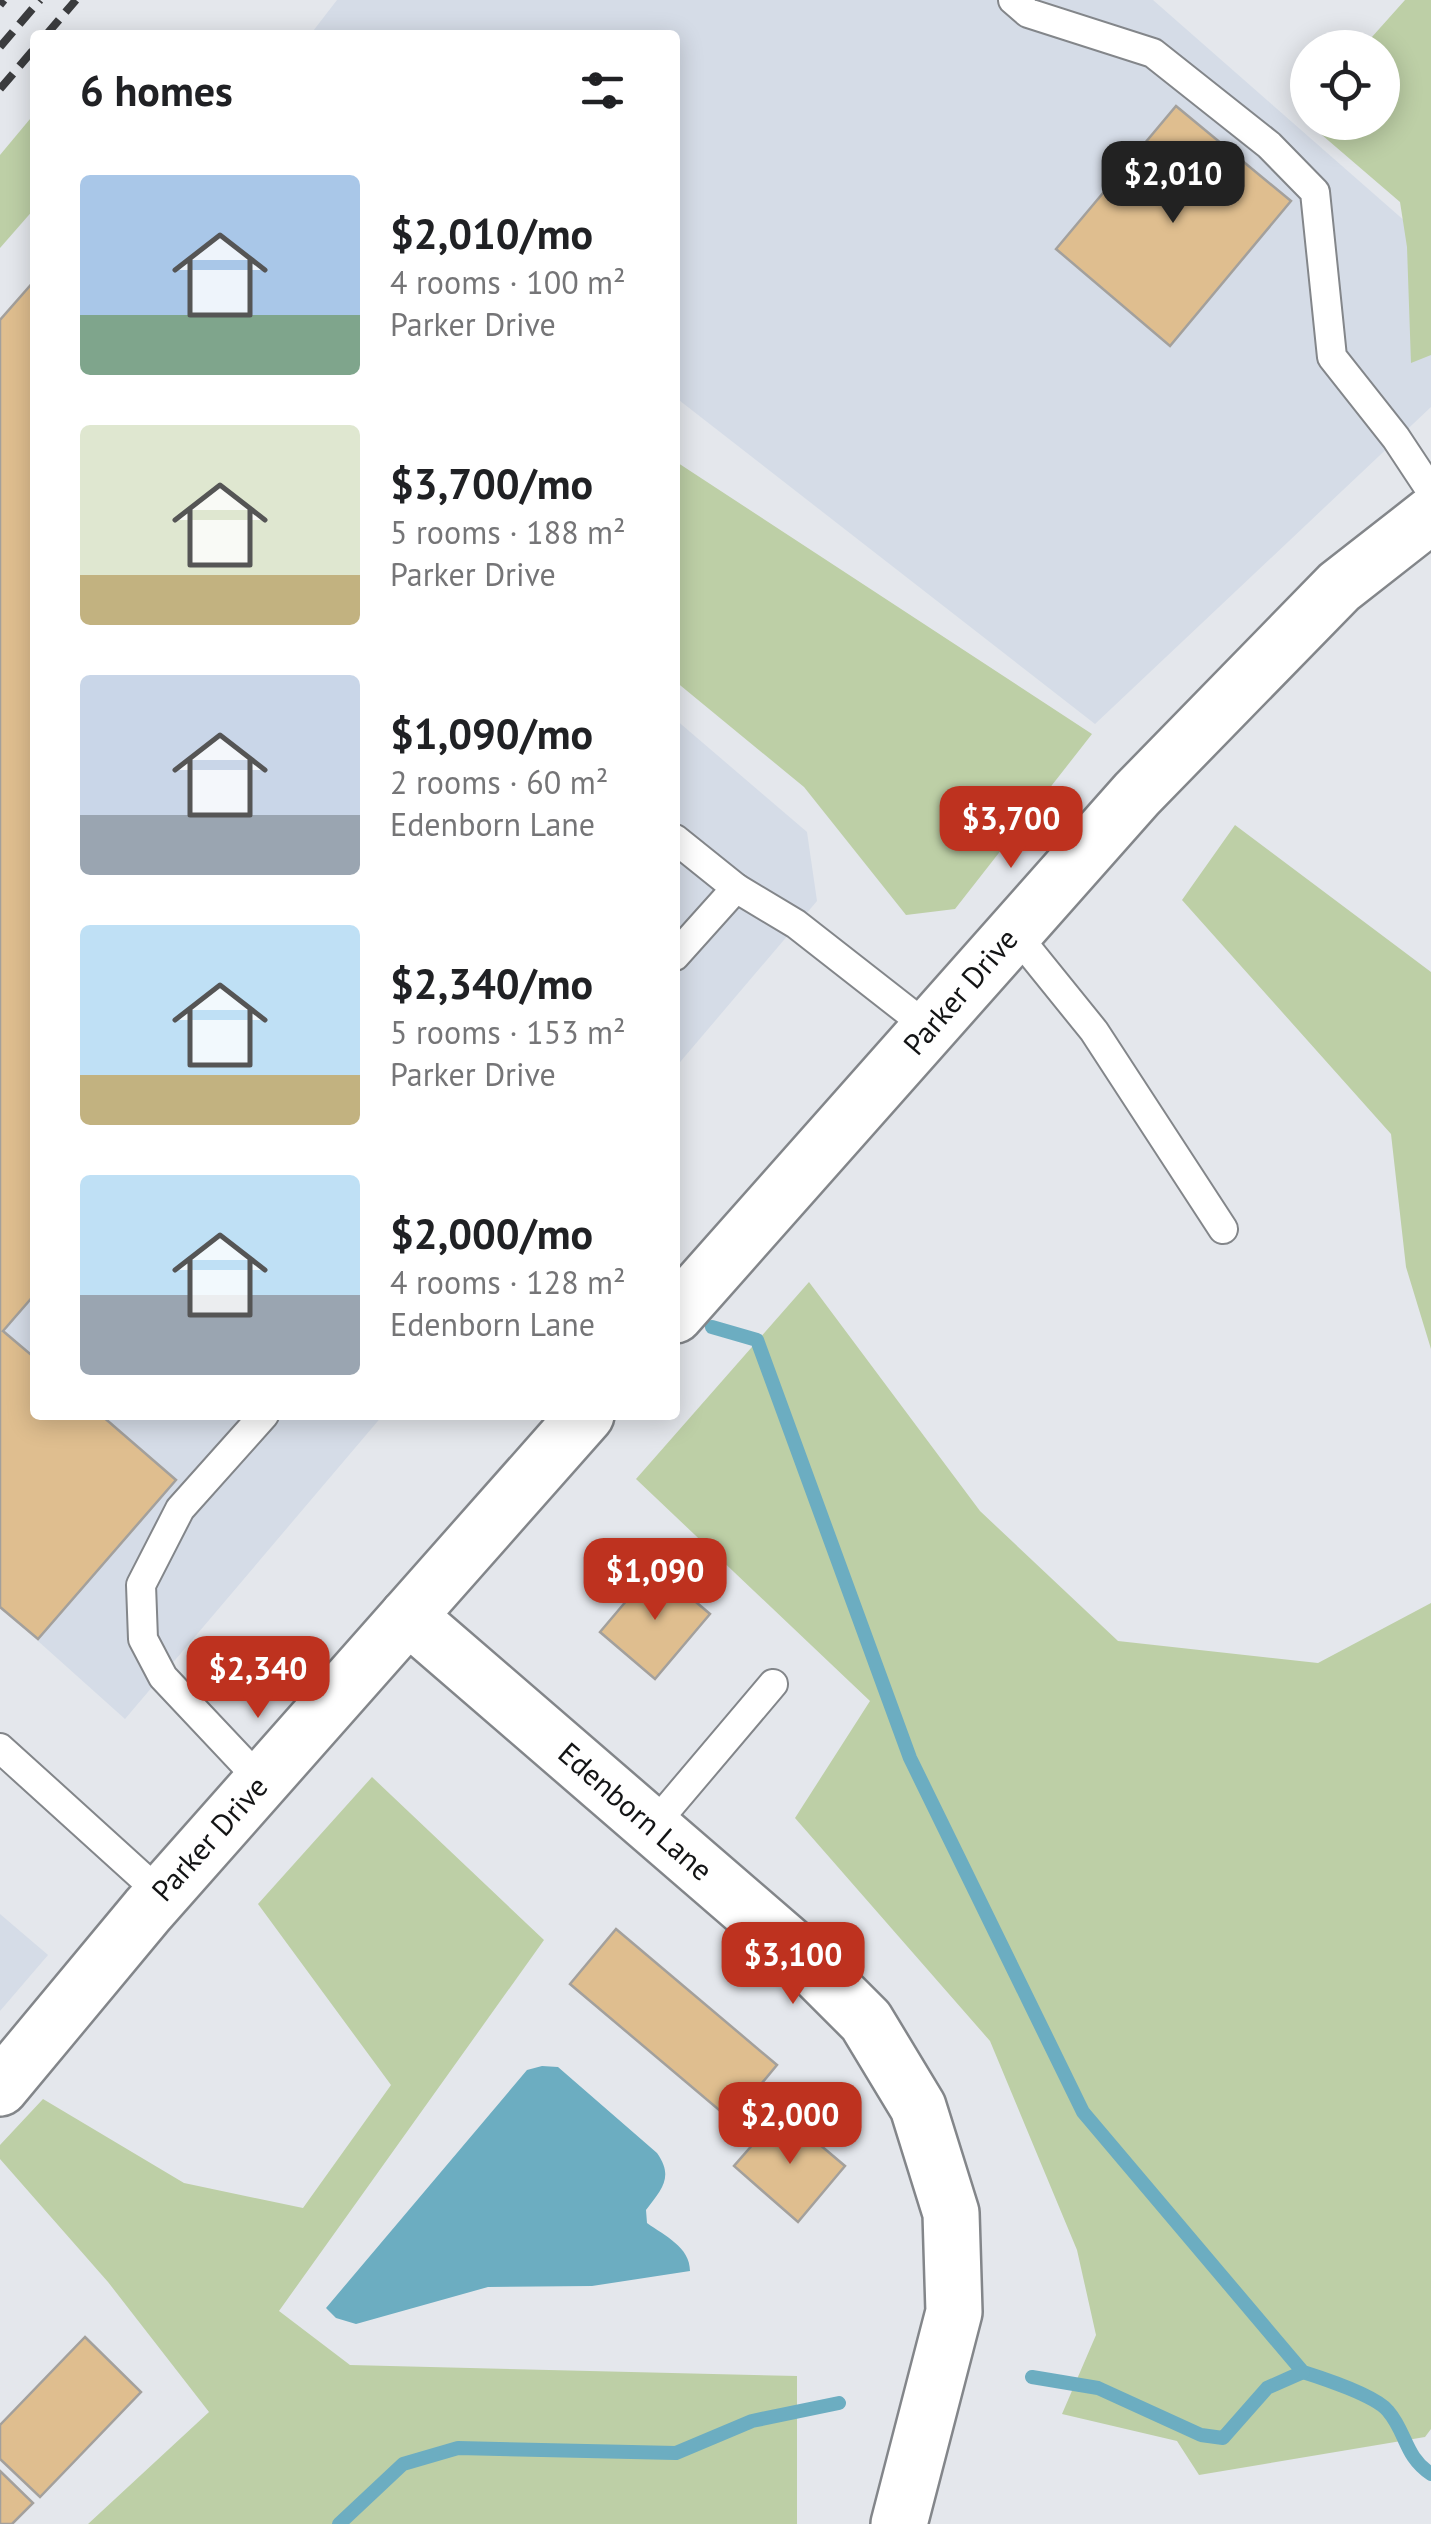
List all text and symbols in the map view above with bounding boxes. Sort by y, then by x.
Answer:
map controls [1290,30,1400,140]
button: locate [1290,30,1400,140]
text: 6 homes [80,63,233,118]
icon: filters [575,63,630,118]
pin: $2,010 [1092,141,1254,226]
text: $2,010 [1124,152,1222,194]
text: $2,010/mo [390,206,593,261]
icon: home [160,215,280,335]
text: 4 rooms · 100 m² [390,261,626,303]
text: Parker Drive [390,303,556,345]
text: $3,700/mo [390,456,593,511]
icon: home [160,465,280,585]
text: 5 rooms · 188 m² [390,511,626,553]
text: Parker Drive [390,553,556,595]
text: $1,090/mo [390,706,593,761]
icon: home [160,715,280,835]
text: 2 rooms · 60 m² [390,761,608,803]
pin: $3,700 [930,786,1092,871]
text: $3,700 [962,797,1060,839]
text: Edenborn Lane [390,803,595,845]
street label: Parker Drive [894,920,1026,1062]
text: $2,340/mo [390,956,593,1011]
icon: home [160,965,280,1085]
text: 5 rooms · 153 m² [390,1011,626,1053]
text: Parker Drive [390,1053,556,1095]
text: $2,000/mo [390,1206,593,1261]
icon: home [160,1215,280,1335]
text: 4 rooms · 128 m² [390,1261,626,1303]
text: Edenborn Lane [390,1303,595,1345]
pin: $1,090 [574,1538,736,1623]
text: $1,090 [606,1549,704,1591]
pin: $2,340 [177,1636,339,1721]
text: $2,340 [209,1647,307,1689]
street label: Edenborn Lane [551,1733,721,1889]
street label: Parker Drive [142,1767,275,1909]
pin: $3,100 [712,1922,874,2007]
text: $3,100 [744,1933,842,1975]
pin: $2,000 [709,2082,871,2167]
text: $2,000 [741,2093,839,2135]

